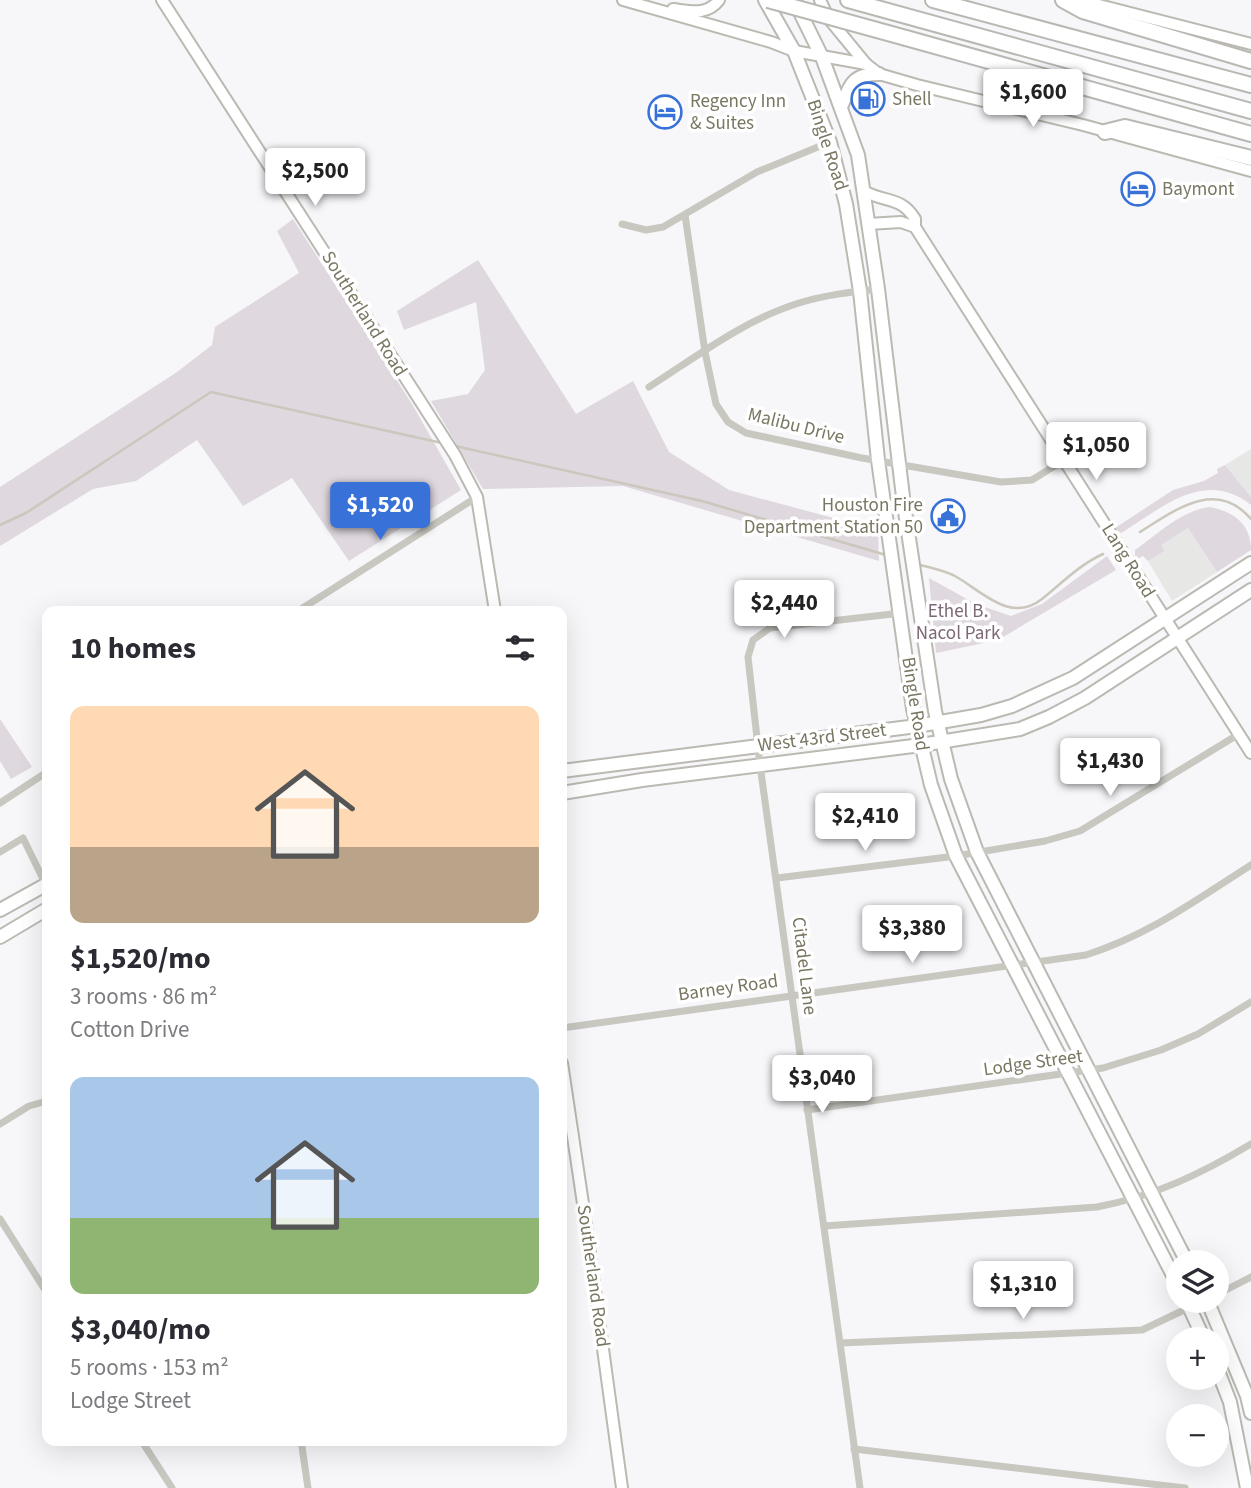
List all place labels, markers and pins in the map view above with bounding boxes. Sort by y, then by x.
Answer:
pin: $1,600 [976,69,1090,129]
fuel station icon: Shell [849,80,887,118]
place label: Shell [892,86,932,113]
place label: Regency Inn & Suites [690,88,786,137]
hotel icon: Regency Inn & Suites [646,93,684,131]
pin: $2,500 [258,148,372,208]
hotel icon: Baymont [1119,170,1157,208]
place label: Baymont [1162,176,1235,203]
pin: $1,050 [1039,422,1153,482]
pin: $1,520 [323,482,437,542]
place label: Houston Fire Department Station 50 [744,492,923,541]
public building icon: Houston Fire Department Station 50 [929,497,967,535]
pin: $2,440 [727,580,841,640]
pin: $1,430 [1053,738,1167,798]
pin: $2,410 [808,794,922,853]
pin: $3,380 [855,906,969,965]
pin: $3,040 [765,1056,879,1115]
pin: $1,310 [966,1262,1080,1321]

